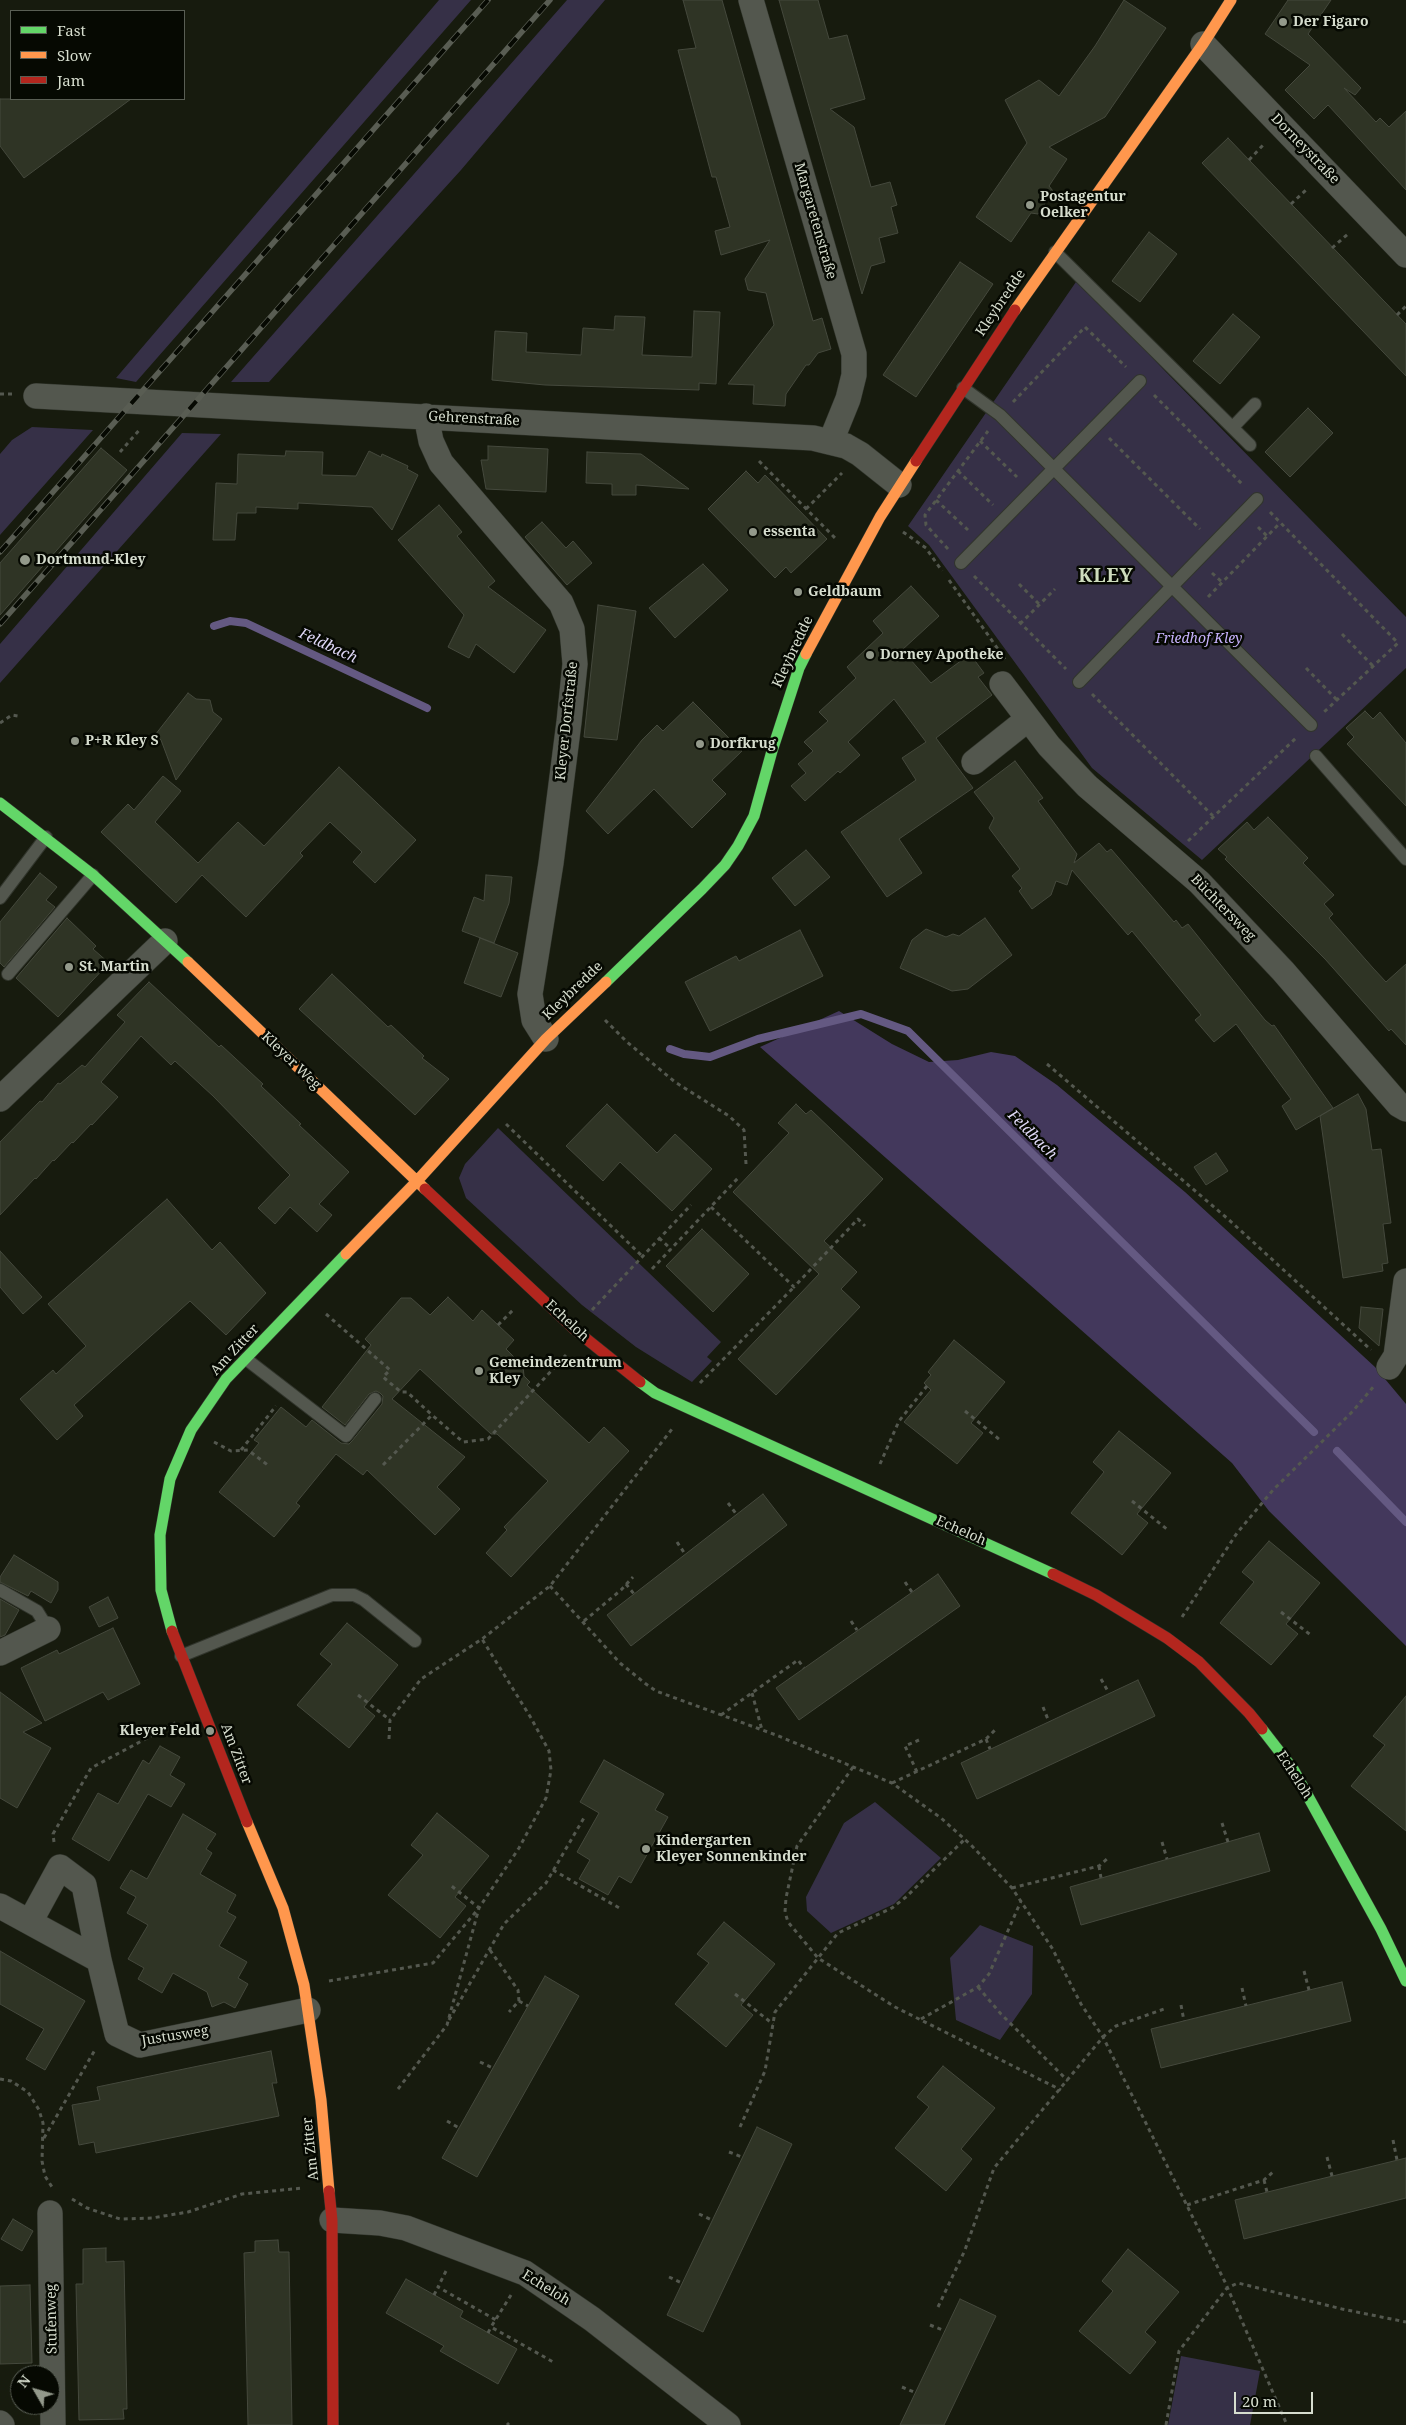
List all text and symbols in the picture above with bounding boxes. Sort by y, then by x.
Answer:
legend [10,10,185,100]
place label: Der Figaro [1293,14,1368,30]
marker: Der Figaro [1277,16,1289,28]
text: Fast [57,20,86,40]
text: Slow [57,45,91,65]
text: Jam [57,70,85,90]
street label: Dorneystraße [1267,110,1343,188]
street label: Margaretenstraße [790,161,840,281]
place label: Postagentur Oelker [1040,189,1126,222]
marker: Postagentur Oelker [1024,199,1036,211]
street label: Kleybredde [973,266,1029,340]
street label: Gehrenstraße [428,408,520,430]
place label: essenta [763,524,816,540]
marker: essenta [747,526,759,538]
place label: Dortmund-Kley [36,552,146,568]
marker: Dortmund-Kley [18,553,32,567]
district label: KLEY [1078,566,1134,588]
place label: Geldbaum [808,584,881,600]
marker: Geldbaum [792,586,804,598]
street label: Kleybredde [769,614,817,690]
water label: Feldbach [296,625,360,667]
park label: Friedhof Kley [1156,631,1242,647]
place label: Dorney Apotheke [880,647,1004,663]
marker: Dorney Apotheke [864,649,876,661]
street label: Kleyer Dorfstraße [552,661,582,781]
place label: P+R Kley S [85,733,159,749]
marker: P+R Kley S [69,735,81,747]
place label: Dorfkrug [710,736,776,752]
marker: Dorfkrug [694,738,706,750]
street label: Büchtersweg [1187,871,1259,945]
street label: Kleybredde [540,958,606,1024]
place label: St. Martin [79,959,150,975]
marker: St. Martin [63,961,75,973]
street label: Kleyer Weg [258,1029,324,1093]
water label: Feldbach [1004,1107,1060,1163]
street label: Echeloh [542,1297,592,1345]
street label: Am Zitter [207,1321,263,1379]
place label: Gemeindezentrum Kley [489,1355,622,1388]
marker: Gemeindezentrum Kley [473,1365,485,1377]
street label: Echeloh [933,1512,989,1550]
street label: Am Zitter [217,1721,255,1787]
place label: Kleyer Feld [120,1723,200,1739]
marker: Kleyer Feld [204,1725,216,1737]
street label: Echeloh [1272,1748,1316,1802]
place label: Kindergarten Kleyer Sonnenkinder [656,1833,807,1865]
marker: Kindergarten Kleyer Sonnenkinder [640,1843,652,1855]
street label: Justusweg [140,2022,210,2050]
street label: Am Zitter [299,2117,323,2181]
street label: Echeloh [519,2267,573,2309]
street label: Stufenweg [43,2284,61,2354]
north arrow [10,2365,60,2415]
text: N [13,2371,34,2391]
scale bar [1236,2382,1315,2414]
text: 20 m [1242,2391,1277,2411]

